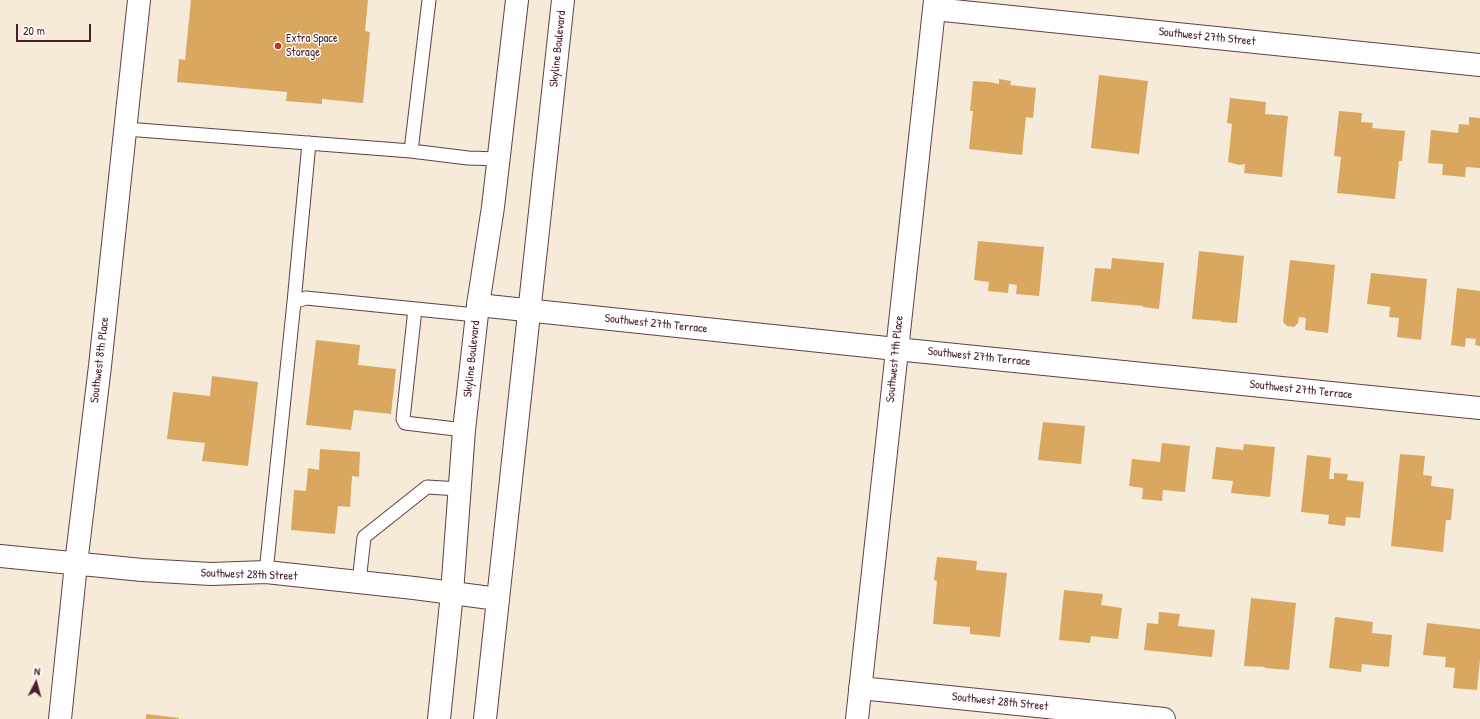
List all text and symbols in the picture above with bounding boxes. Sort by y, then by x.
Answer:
street label: Skyline Boulevard [547,10,569,88]
scale bar [18,16,93,42]
text: 20 m [23,22,45,39]
street label: Southwest 27th Street [1158,25,1256,49]
place label: Extra Space Storage [286,32,338,60]
marker: Extra Space Storage [273,41,283,51]
street label: Southwest 27th Terrace [604,311,708,337]
street label: Southwest 7th Place [883,315,907,403]
street label: Southwest 8th Place [88,316,112,404]
street label: Skyline Boulevard [461,320,483,398]
street label: Southwest 27th Terrace [927,344,1031,370]
street label: Southwest 27th Terrace [1249,377,1353,403]
street label: Southwest 28th Street [200,566,298,584]
north arrow [16,663,56,703]
text: N [34,664,41,678]
street label: Southwest 28th Street [951,690,1049,714]

